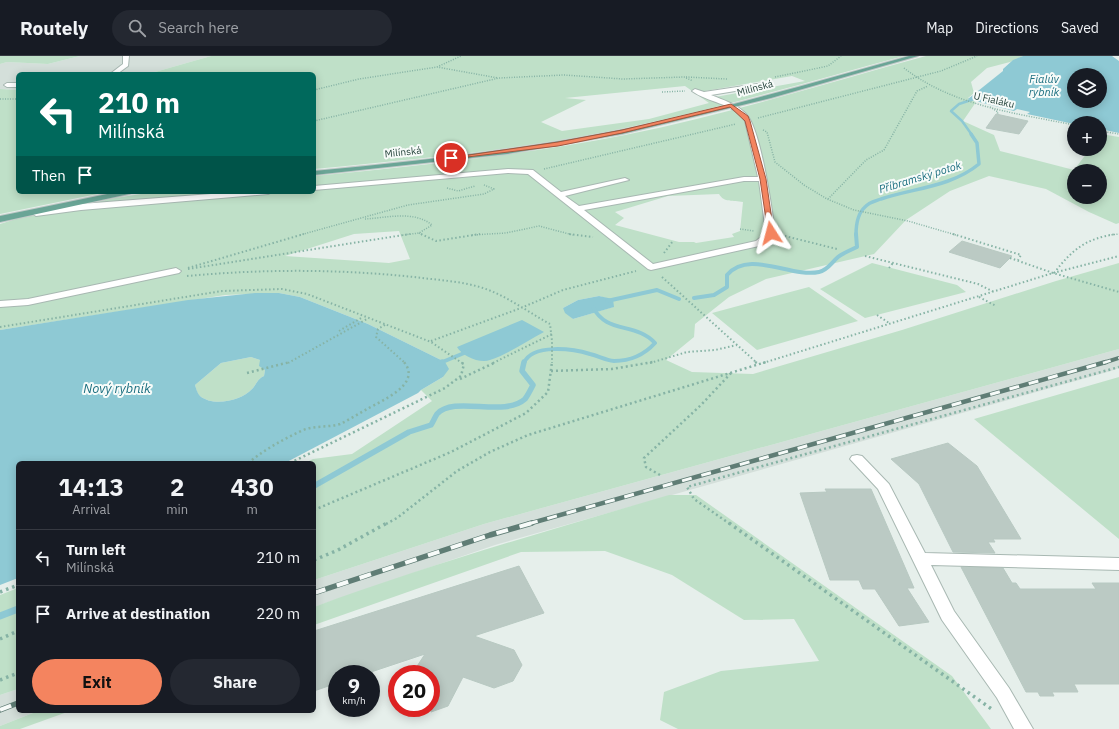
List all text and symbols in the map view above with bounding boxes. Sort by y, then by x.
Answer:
search box [112,10,392,46]
text: Routely [20,16,88,40]
icon: search [126,17,148,39]
text: Search here [158,18,239,37]
text: Map [926,19,953,37]
text: Directions [975,19,1039,37]
text: Saved [1061,19,1099,37]
map controls [1067,68,1107,204]
button: layers [1067,68,1107,108]
water label: Fialúv rybník [1029,72,1060,99]
street label: Milínská [735,77,775,99]
text: 210 m [98,84,180,121]
icon: left [32,88,84,140]
street label: U Fialáku [972,89,1016,111]
button: + [1067,116,1107,156]
text: Milínská [98,120,165,143]
pin [434,141,468,175]
street label: Milínská [384,144,423,160]
icon: arrive [440,147,462,169]
water label: Příbramský potok [877,158,963,196]
icon: arrive [74,164,96,186]
button: − [1067,164,1107,204]
text: Then [32,166,66,185]
position arrow [750,212,792,254]
water label: Nový rybník [83,380,151,397]
text: 14:13 [58,471,124,503]
text: 2 [170,471,184,503]
text: 430 [230,471,274,503]
text: Arrival [72,501,110,518]
text: min [166,501,188,518]
text: m [246,501,258,518]
text: Turn left [66,540,126,559]
icon: left [32,547,54,569]
text: 210 m [256,548,300,567]
text: Milínská [66,559,114,576]
icon: arrive [32,603,54,625]
text: Arrive at destination [66,604,210,623]
text: 220 m [256,604,300,623]
button: Exit [32,659,162,705]
button: Share [170,659,300,705]
speed limit sign: 20 [388,665,440,717]
text: 9 [348,672,360,699]
text: km/h [342,694,366,707]

